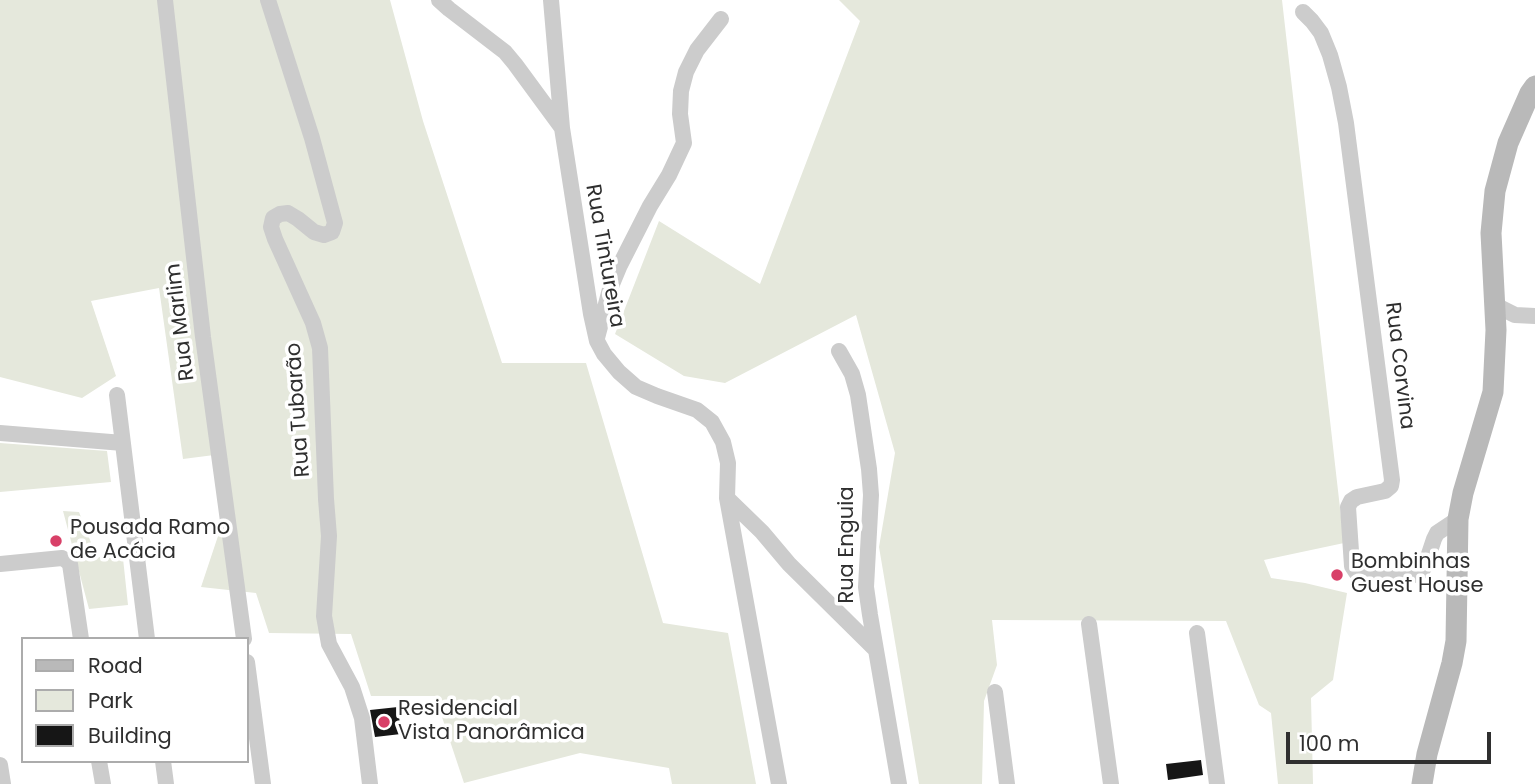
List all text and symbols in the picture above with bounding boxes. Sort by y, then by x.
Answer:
street label: Rua Tintureira [579,182,629,330]
street label: Rua Marlim [161,262,201,382]
street label: Rua Corvina [1379,301,1419,431]
street label: Rua Tubarão [282,342,316,478]
street label: Rua Enguia [835,486,861,604]
place label: Pousada Ramo de Acácia [70,516,230,566]
marker: Pousada Ramo de Acácia [48,533,64,549]
place label: Bombinhas Guest House [1351,550,1483,600]
marker: Bombinhas Guest House [1329,567,1345,583]
legend [21,637,248,763]
text: Road [88,651,143,680]
text: Park [88,686,133,715]
place label: Residencial Vista Panorâmica [398,697,585,747]
marker: Residencial Vista Panorâmica [376,714,392,730]
scale bar [1290,718,1495,762]
text: Building [88,721,172,750]
text: 100 m [1299,729,1359,758]

